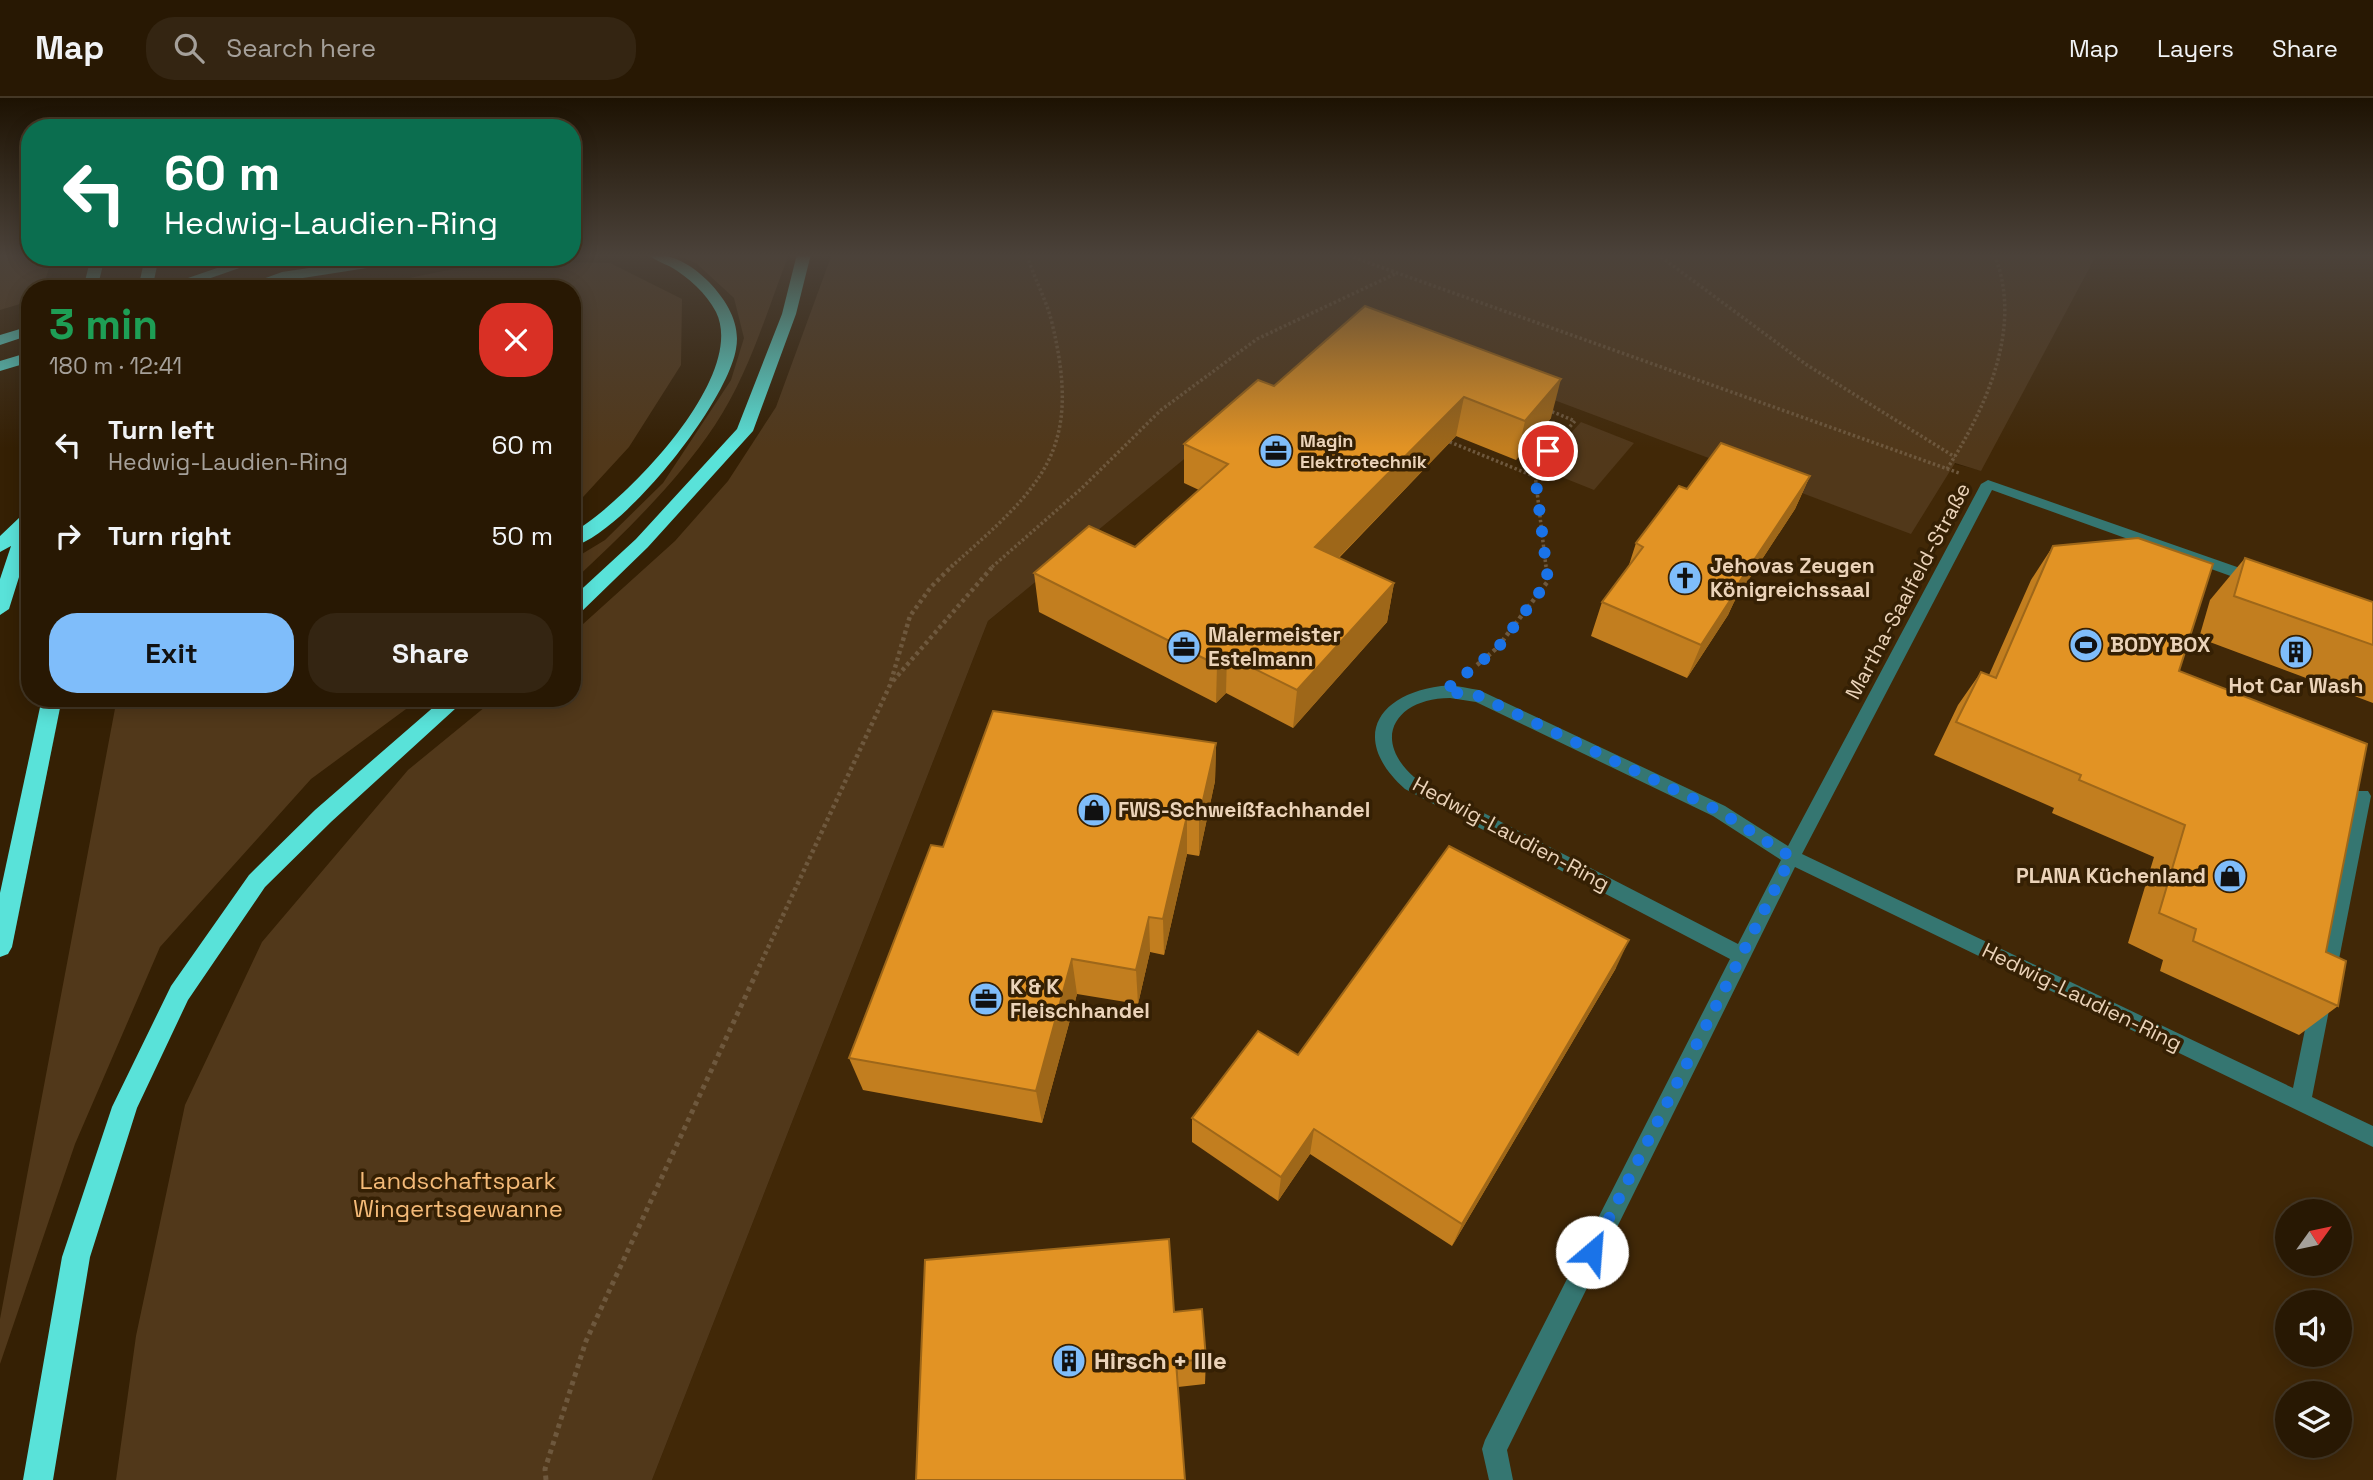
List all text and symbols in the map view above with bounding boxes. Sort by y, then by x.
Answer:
search box [146,17,636,80]
text: Map [35,27,104,69]
icon: search [170,29,208,67]
text: Search here [226,31,376,65]
text: Map [2069,33,2119,64]
text: Layers [2157,33,2234,64]
text: Share [2272,33,2338,64]
text: 60 m [164,142,280,204]
icon: left [49,147,140,238]
text: Hedwig-Laudien-Ring [164,203,498,243]
text: 3 min [49,298,158,351]
button: close [479,303,553,377]
text: 180 m · 12:41 [49,351,182,381]
text: Turn left [108,413,215,447]
pin [1518,421,1578,481]
icon: left [49,426,87,464]
text: 60 m [491,428,553,462]
place label: Magin Elektrotechnik [1300,429,1427,473]
office icon: Magin Elektrotechnik [1257,432,1295,470]
icon: arrive [1529,432,1567,470]
text: Hedwig-Laudien-Ring [108,447,348,477]
street label: Martha-Saalfeld-Straße [1839,478,1976,704]
icon: right [49,517,87,555]
text: Turn right [108,519,232,553]
text: 50 m [492,519,553,553]
place label: Jehovas Zeugen Königreichssaal [1710,552,1875,603]
church icon: Jehovas Zeugen Königreichssaal [1666,559,1704,597]
button: Exit [49,613,294,693]
button: Share [308,613,553,693]
place label: Malermeister Estelmann [1208,621,1341,672]
sports icon: BODY BOX [2067,626,2105,664]
office icon: Malermeister Estelmann [1165,628,1203,666]
place label: BODY BOX [2110,631,2211,658]
building icon: Hot Car Wash [2277,633,2315,671]
place label: Hot Car Wash [2228,672,2364,699]
street label: Hedwig-Laudien-Ring [1408,770,1614,897]
shop icon: FWS-Schweißfachhandel [1075,791,1113,829]
place label: FWS-Schweißfachhandel [1118,796,1370,823]
shop icon: PLANA Küchenland [2211,857,2249,895]
place label: PLANA Küchenland [2016,862,2206,889]
street label: Hedwig-Laudien-Ring [1978,936,2187,1057]
place label: K & K Fleischhandel [1010,973,1150,1024]
office icon: K & K Fleischhandel [967,980,1005,1018]
park label: Landschaftspark Wingertsgewanne [353,1165,563,1224]
north arrow [2275,1199,2352,1276]
map controls [2275,1199,2352,1458]
position arrow [1555,1215,1629,1289]
button: sound [2275,1290,2352,1367]
building icon: Hirsch + Ille [1050,1342,1088,1380]
place label: Hirsch + Ille [1094,1345,1227,1376]
button: layers [2275,1381,2352,1458]

